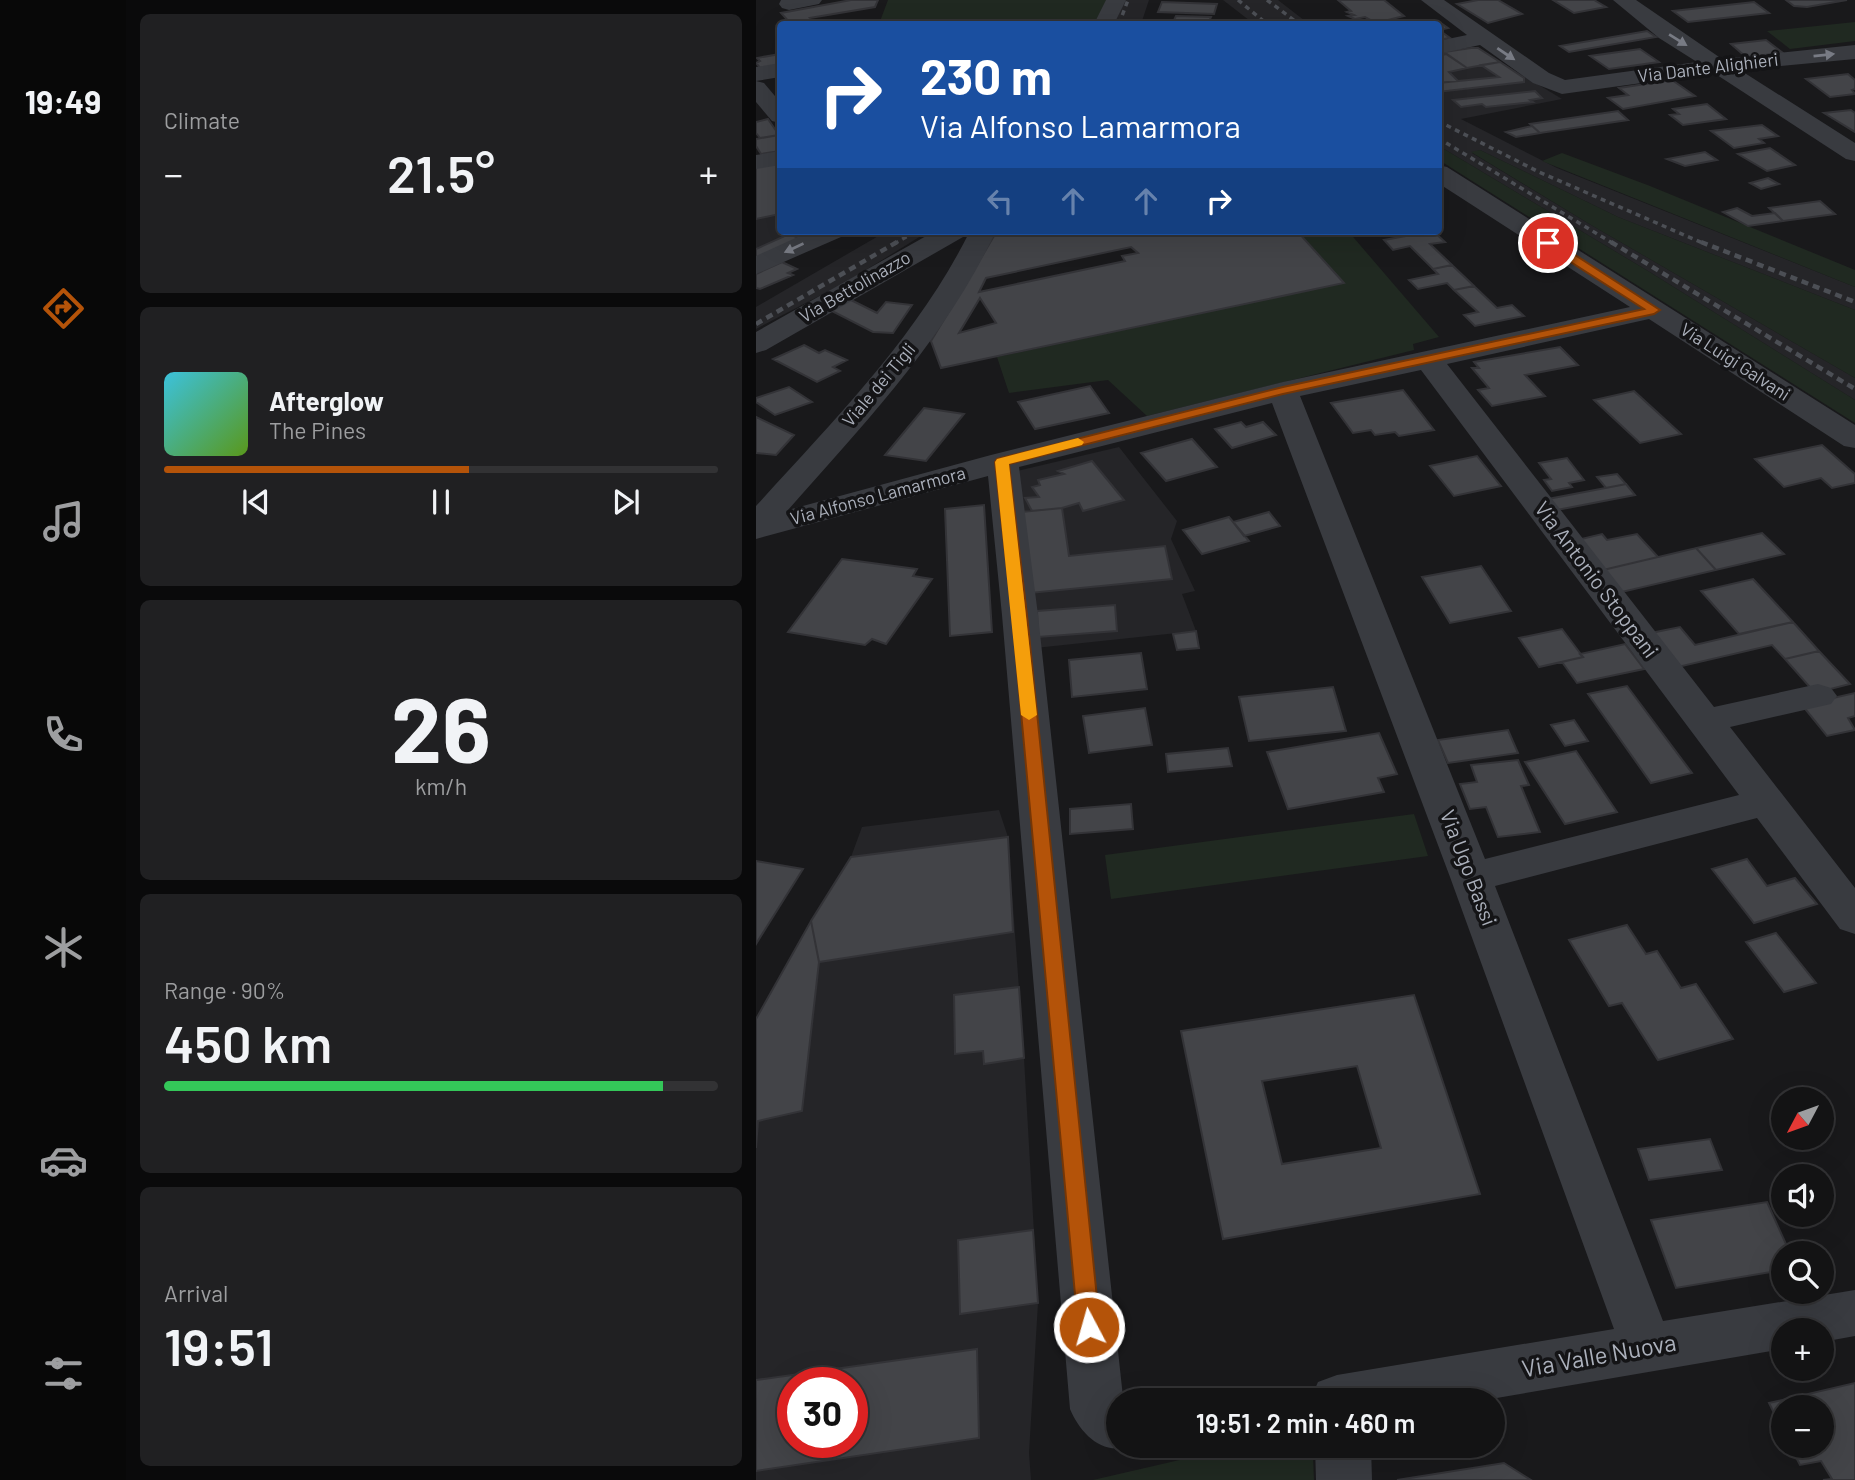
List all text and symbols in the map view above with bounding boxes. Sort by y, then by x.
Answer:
one-way arrow [1668,33,1688,46]
text: 230 m [920,46,1052,105]
one-way arrow [1497,47,1516,60]
street label: Via Dante Alighieri [1636,47,1780,87]
icon: right [805,49,896,140]
one-way arrow [1813,49,1835,60]
text: 19:49 [25,82,101,120]
text: Climate [164,106,240,134]
text: Via Alfonso Lamarmora [920,106,1241,144]
text: 21.5° [387,141,495,203]
text: − [164,150,183,196]
text: + [699,150,718,196]
icon: left [981,182,1019,220]
icon: ahead [1054,182,1092,220]
icon: ahead [1127,182,1165,220]
icon: right [1200,182,1238,220]
pin [1518,213,1578,273]
icon: arrive [1529,224,1567,262]
one-way arrow [784,242,804,254]
street label: Via Bettolinazzo [795,245,914,327]
icon: directions [39,284,88,333]
street label: Via Luigi Galvani [1677,318,1795,405]
street label: Viale dei Tigli [837,338,920,431]
text: Afterglow [269,385,384,416]
text: The Pines [269,416,366,444]
street label: Via Alfonso Lamarmora [788,461,968,529]
icon: previous [237,483,275,521]
icon: pause [422,483,460,521]
icon: next [607,483,645,521]
street label: Via Antonio Stoppani [1530,496,1664,662]
icon: music [39,497,88,546]
text: 26 [391,672,491,781]
icon: phone [39,710,88,759]
text: km/h [415,772,467,800]
street label: Via Ugo Bassi [1436,806,1503,929]
icon: climate [39,923,88,972]
text: Range · 90% [164,976,285,1004]
text: 450 km [164,1011,332,1073]
north arrow [1771,1087,1834,1150]
map controls [1771,1087,1834,1458]
icon: car [39,1136,88,1185]
button: sound [1771,1164,1834,1227]
button: search [1771,1241,1834,1304]
text: Arrival [164,1279,228,1307]
position arrow [1052,1290,1126,1364]
text: 19:51 [164,1314,273,1376]
button: + [1771,1318,1834,1381]
street label: Via Valle Nuova [1519,1327,1678,1382]
icon: filters [39,1349,88,1398]
speed limit sign: 30 [777,1367,868,1458]
button: − [1771,1395,1834,1458]
text: 19:51 · 2 min · 460 m [1196,1407,1415,1438]

